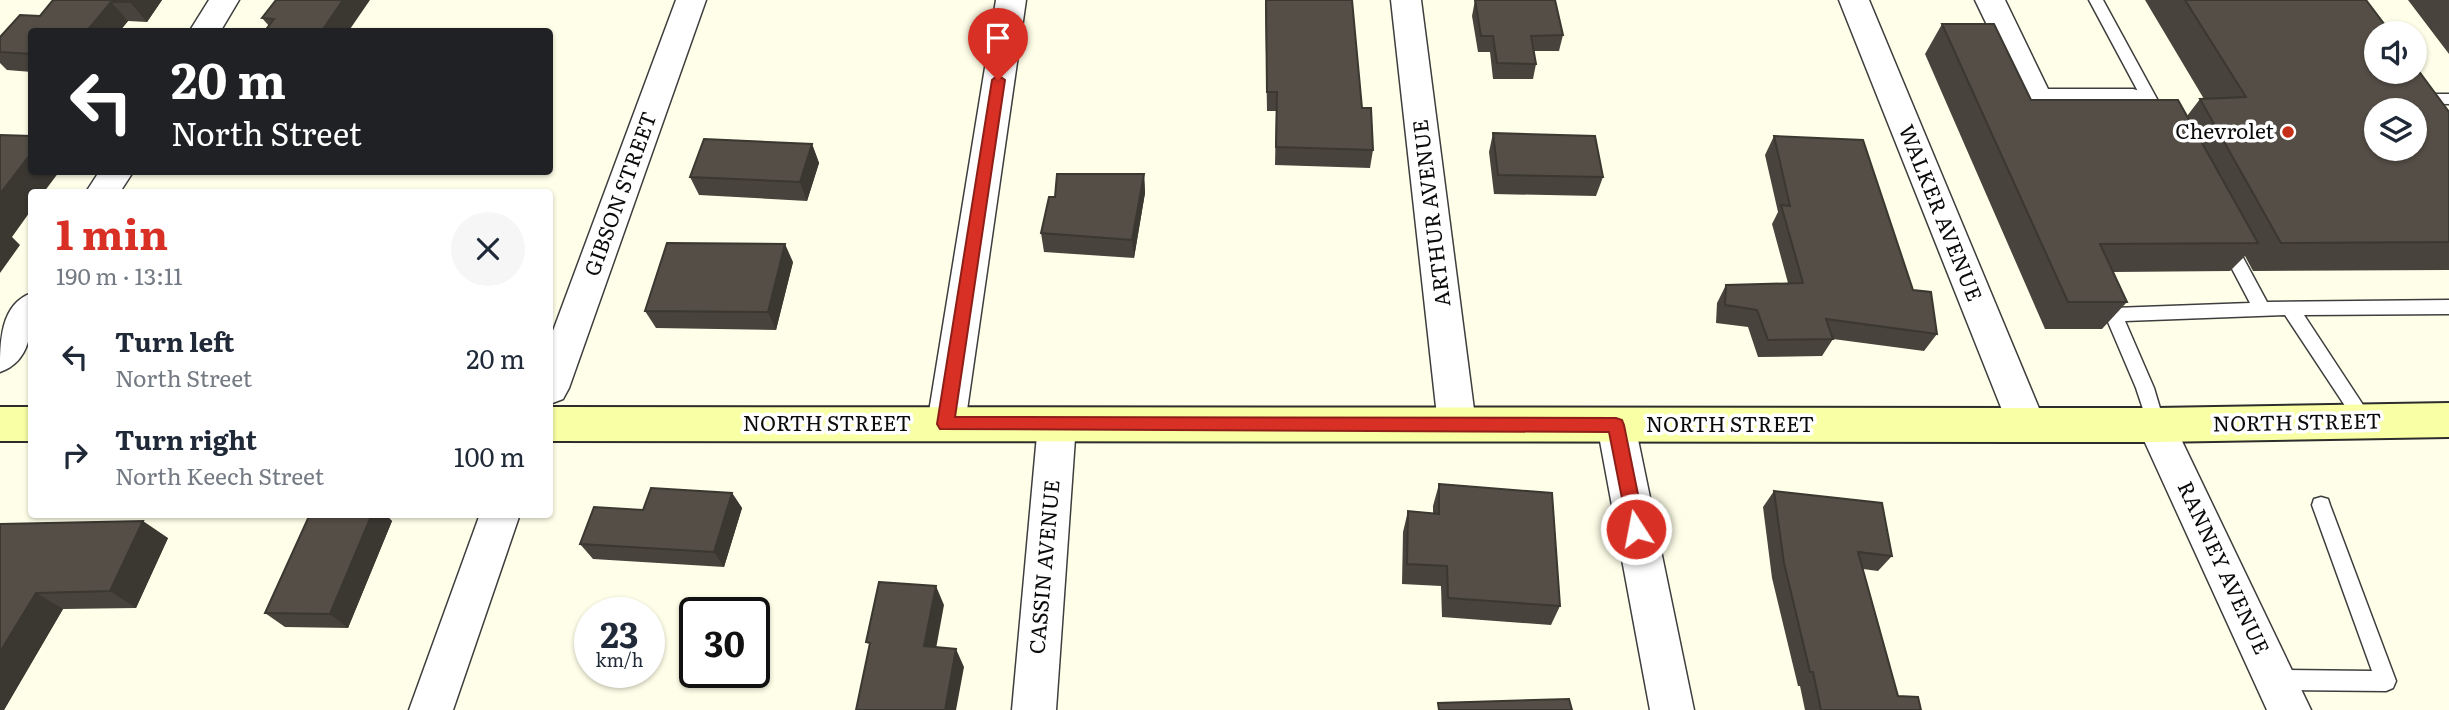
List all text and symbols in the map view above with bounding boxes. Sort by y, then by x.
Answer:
pin [968,8,1028,80]
icon: arrive [979,19,1017,57]
map controls [2364,21,2427,161]
button: sound [2364,21,2427,84]
text: 20 m [171,41,286,114]
icon: left [56,56,147,147]
button: layers [2364,98,2427,161]
street label: GIBSON STREET [575,107,663,280]
text: North Street [171,108,362,156]
place label: Chevrolet [2175,114,2275,145]
street label: ARTHUR AVENUE [1403,118,1456,309]
street label: WALKER AVENUE [1893,119,1992,305]
marker: Chevrolet [2280,124,2296,140]
text: 1 min [56,201,168,263]
button: close [451,212,525,286]
text: 190 m · 13:11 [56,258,183,292]
text: Turn left [115,321,234,360]
icon: left [56,338,94,376]
text: 20 m [466,338,525,377]
text: North Street [115,360,252,394]
street label: NORTH STREET [2212,404,2382,437]
street label: NORTH STREET [743,406,911,437]
street label: NORTH STREET [1646,407,1814,438]
text: Turn right [115,419,257,458]
icon: right [56,436,94,474]
text: 100 m [454,436,525,475]
text: North Keech Street [115,458,324,492]
street label: RANNEY AVENUE [2172,475,2279,659]
street label: CASSIN AVENUE [1019,478,1066,655]
position arrow [1599,492,1673,566]
speed limit sign: 30 [679,597,770,688]
text: 23 [600,607,639,659]
text: km/h [596,646,643,673]

